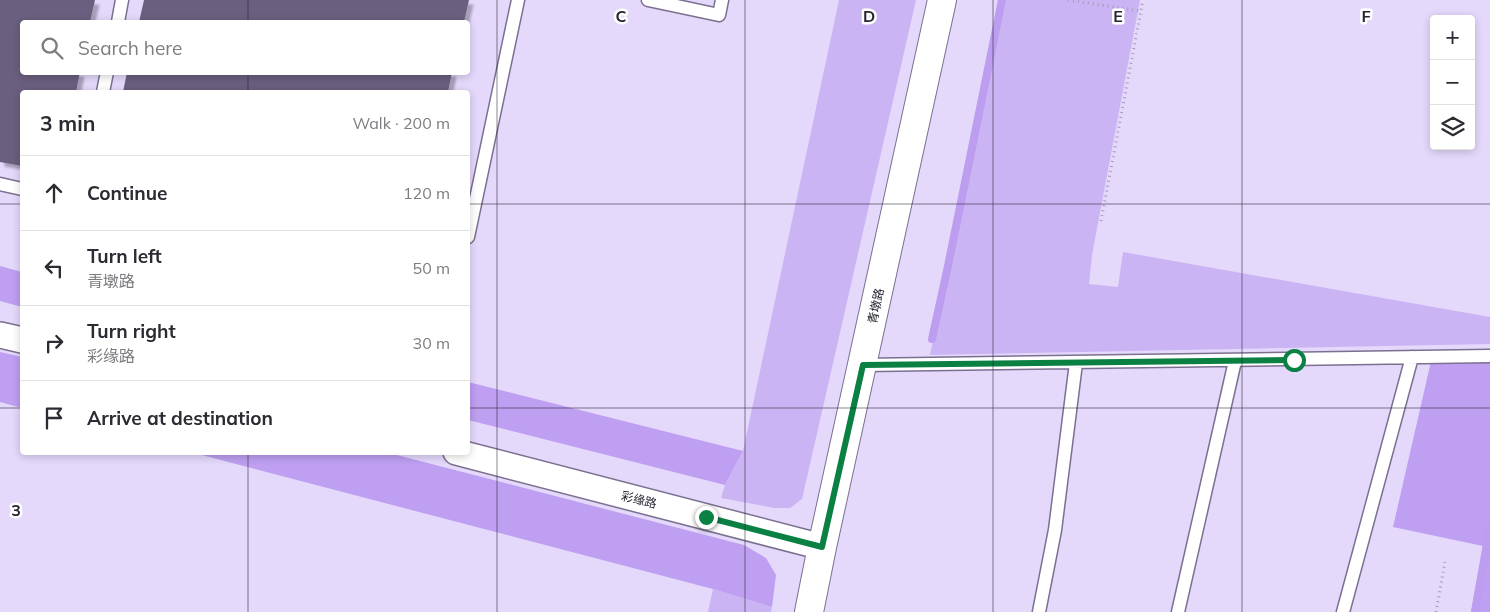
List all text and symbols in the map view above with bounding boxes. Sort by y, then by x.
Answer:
text: C [616,6,627,26]
text: D [863,6,875,26]
text: E [1113,6,1123,26]
text: F [1361,6,1371,26]
map controls [1430,15,1475,150]
button: + [1430,15,1475,60]
search box [20,20,470,75]
icon: search [38,34,66,62]
text: Search here [78,36,182,60]
button: − [1430,60,1475,105]
button: layers [1430,105,1475,150]
text: 3 min [40,110,95,136]
text: Walk · 200 m [352,113,450,133]
icon: ahead [40,179,68,207]
text: Continue [87,181,167,205]
text: 120 m [403,183,450,203]
text: Turn left [87,244,162,268]
icon: left [40,254,68,282]
text: 50 m [413,258,450,278]
text: 青墩路 [87,271,135,291]
street label: 青墩路 [864,287,887,325]
text: Turn right [87,319,176,343]
icon: right [40,329,68,357]
text: 30 m [413,333,450,353]
text: 彩缘路 [87,346,135,366]
route start [1283,349,1306,372]
icon: arrive [40,404,68,432]
text: Arrive at destination [87,406,273,430]
street label: 彩缘路 [620,488,658,511]
text: 3 [11,500,21,520]
route end [695,506,718,529]

